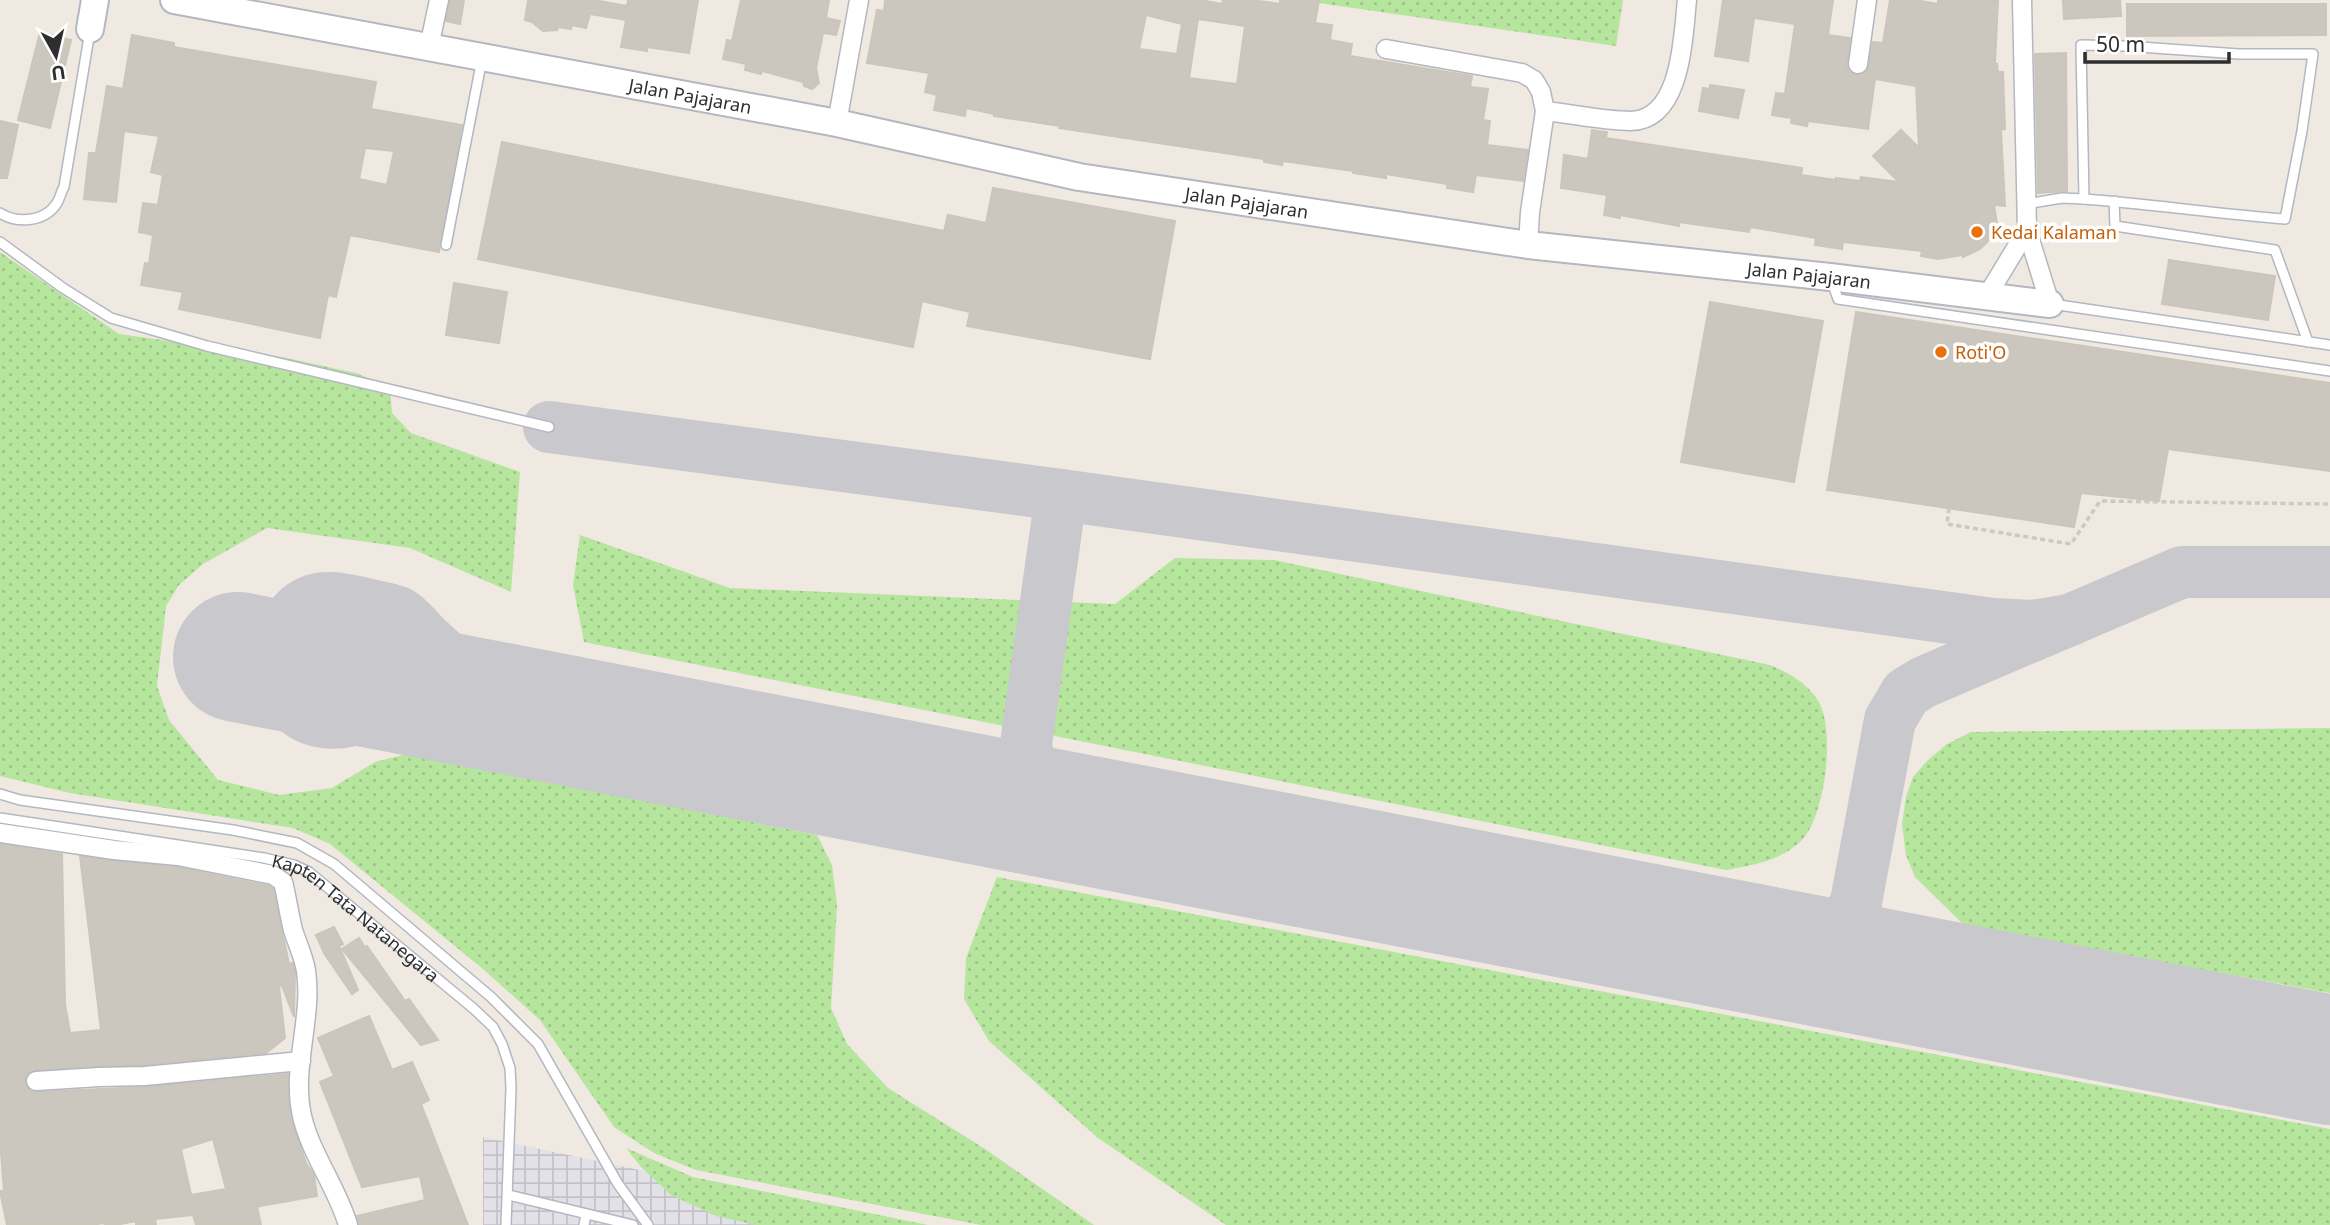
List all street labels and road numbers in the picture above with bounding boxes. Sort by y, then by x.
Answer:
street label: Jalan Pajajaran [625,72,754,119]
street label: Jalan Pajajaran [1182,181,1310,224]
street label: Jalan Pajajaran [1744,256,1872,294]
street label: Kapten Tata Natanegara [270,848,444,987]

